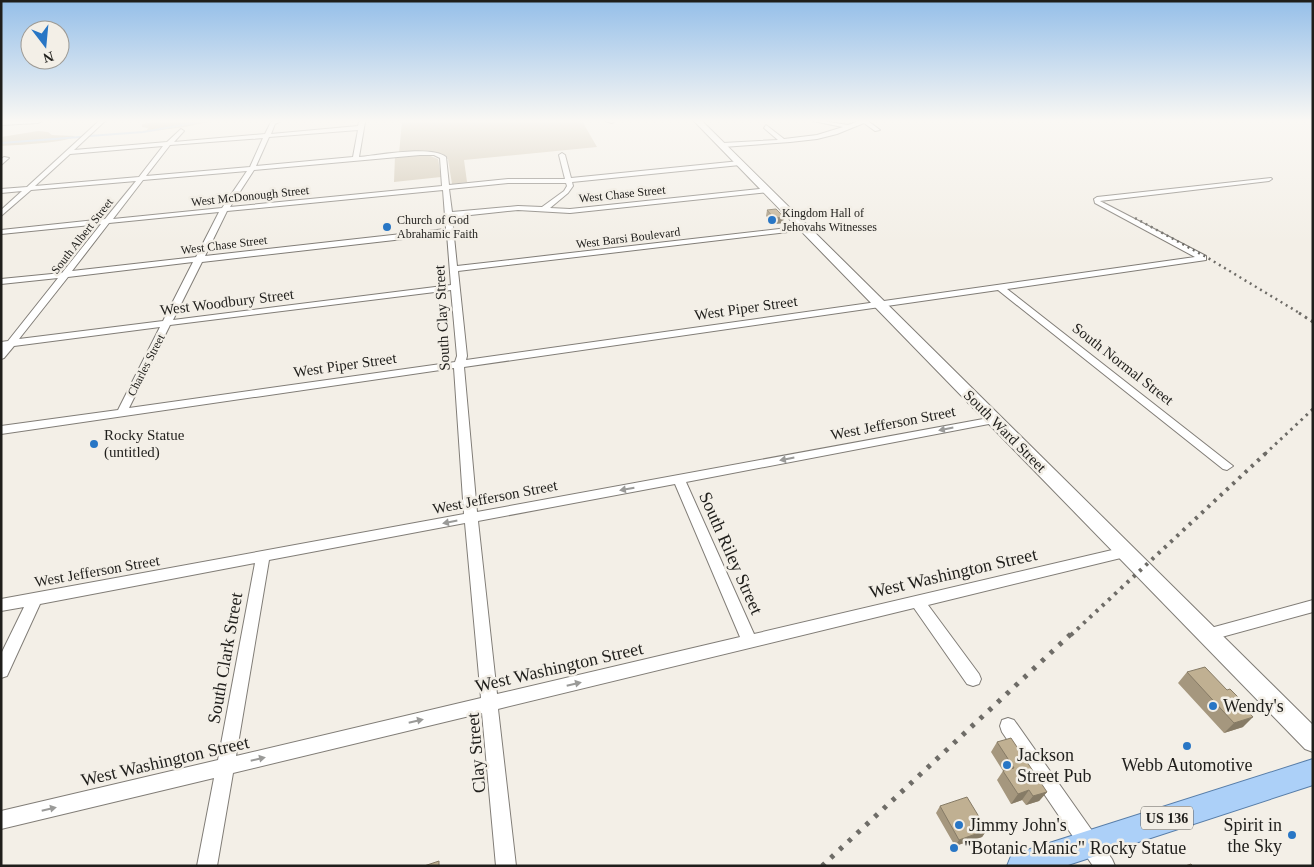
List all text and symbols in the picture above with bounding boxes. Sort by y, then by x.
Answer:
north arrow [20,20,70,70]
text: N [42,48,55,66]
street label: West Chase Street [578,182,667,206]
street label: West McDonough Street [190,183,310,209]
street label: South Albert Street [48,195,116,277]
place label: Kingdom Hall of Jehovahs Witnesses [782,206,877,234]
place label: Church of God Abrahamic Faith [397,213,478,241]
marker: Kingdom Hall of Jehovahs Witnesses [766,214,778,226]
marker: Church of God Abrahamic Faith [381,221,393,233]
street label: West Barsi Boulevard [575,225,681,251]
street label: West Chase Street [180,233,269,257]
street label: South Clay Street [431,264,453,371]
street label: West Woodbury Street [159,286,296,318]
street label: West Piper Street [694,293,799,323]
street label: South Normal Street [1069,320,1177,409]
street label: Charles Street [124,331,168,398]
street label: West Piper Street [293,350,398,380]
street label: South Ward Street [961,387,1050,476]
street label: West Jefferson Street [829,403,958,443]
one-way arrow [938,426,954,434]
place label: Rocky Statue (untitled) [104,427,185,461]
marker: Rocky Statue (untitled) [88,438,100,450]
one-way arrow [778,456,794,464]
street label: West Jefferson Street [431,477,560,517]
one-way arrow [619,485,634,493]
street label: South Riley Street [695,489,767,617]
one-way arrow [441,518,457,526]
street label: West Washington Street [867,544,1039,602]
street label: West Jefferson Street [33,552,162,590]
street label: South Clark Street [204,591,246,725]
street label: West Washington Street [473,638,645,696]
one-way arrow [566,680,581,688]
place label: Wendy's [1223,696,1284,716]
marker: Wendy's [1207,700,1219,712]
street label: Clay Street [463,712,489,794]
one-way arrow [408,717,423,725]
street label: West Washington Street [79,732,251,790]
marker: Webb Automotive [1181,740,1193,752]
place label: Jackson Street Pub [1017,745,1092,786]
one-way arrow [250,755,265,763]
place label: Webb Automotive [1121,755,1253,775]
marker: Jackson Street Pub [1001,759,1013,771]
one-way arrow [41,805,56,813]
road number: US 136 [1141,806,1193,830]
place label: Jimmy John's [969,815,1067,835]
place label: Spirit in the Sky [1223,815,1282,856]
marker: Jimmy John's [953,819,965,831]
marker: Spirit in the Sky [1286,829,1298,841]
place label: "Botanic Manic" Rocky Statue [964,838,1186,858]
marker: "Botanic Manic" Rocky Statue [948,842,960,854]

